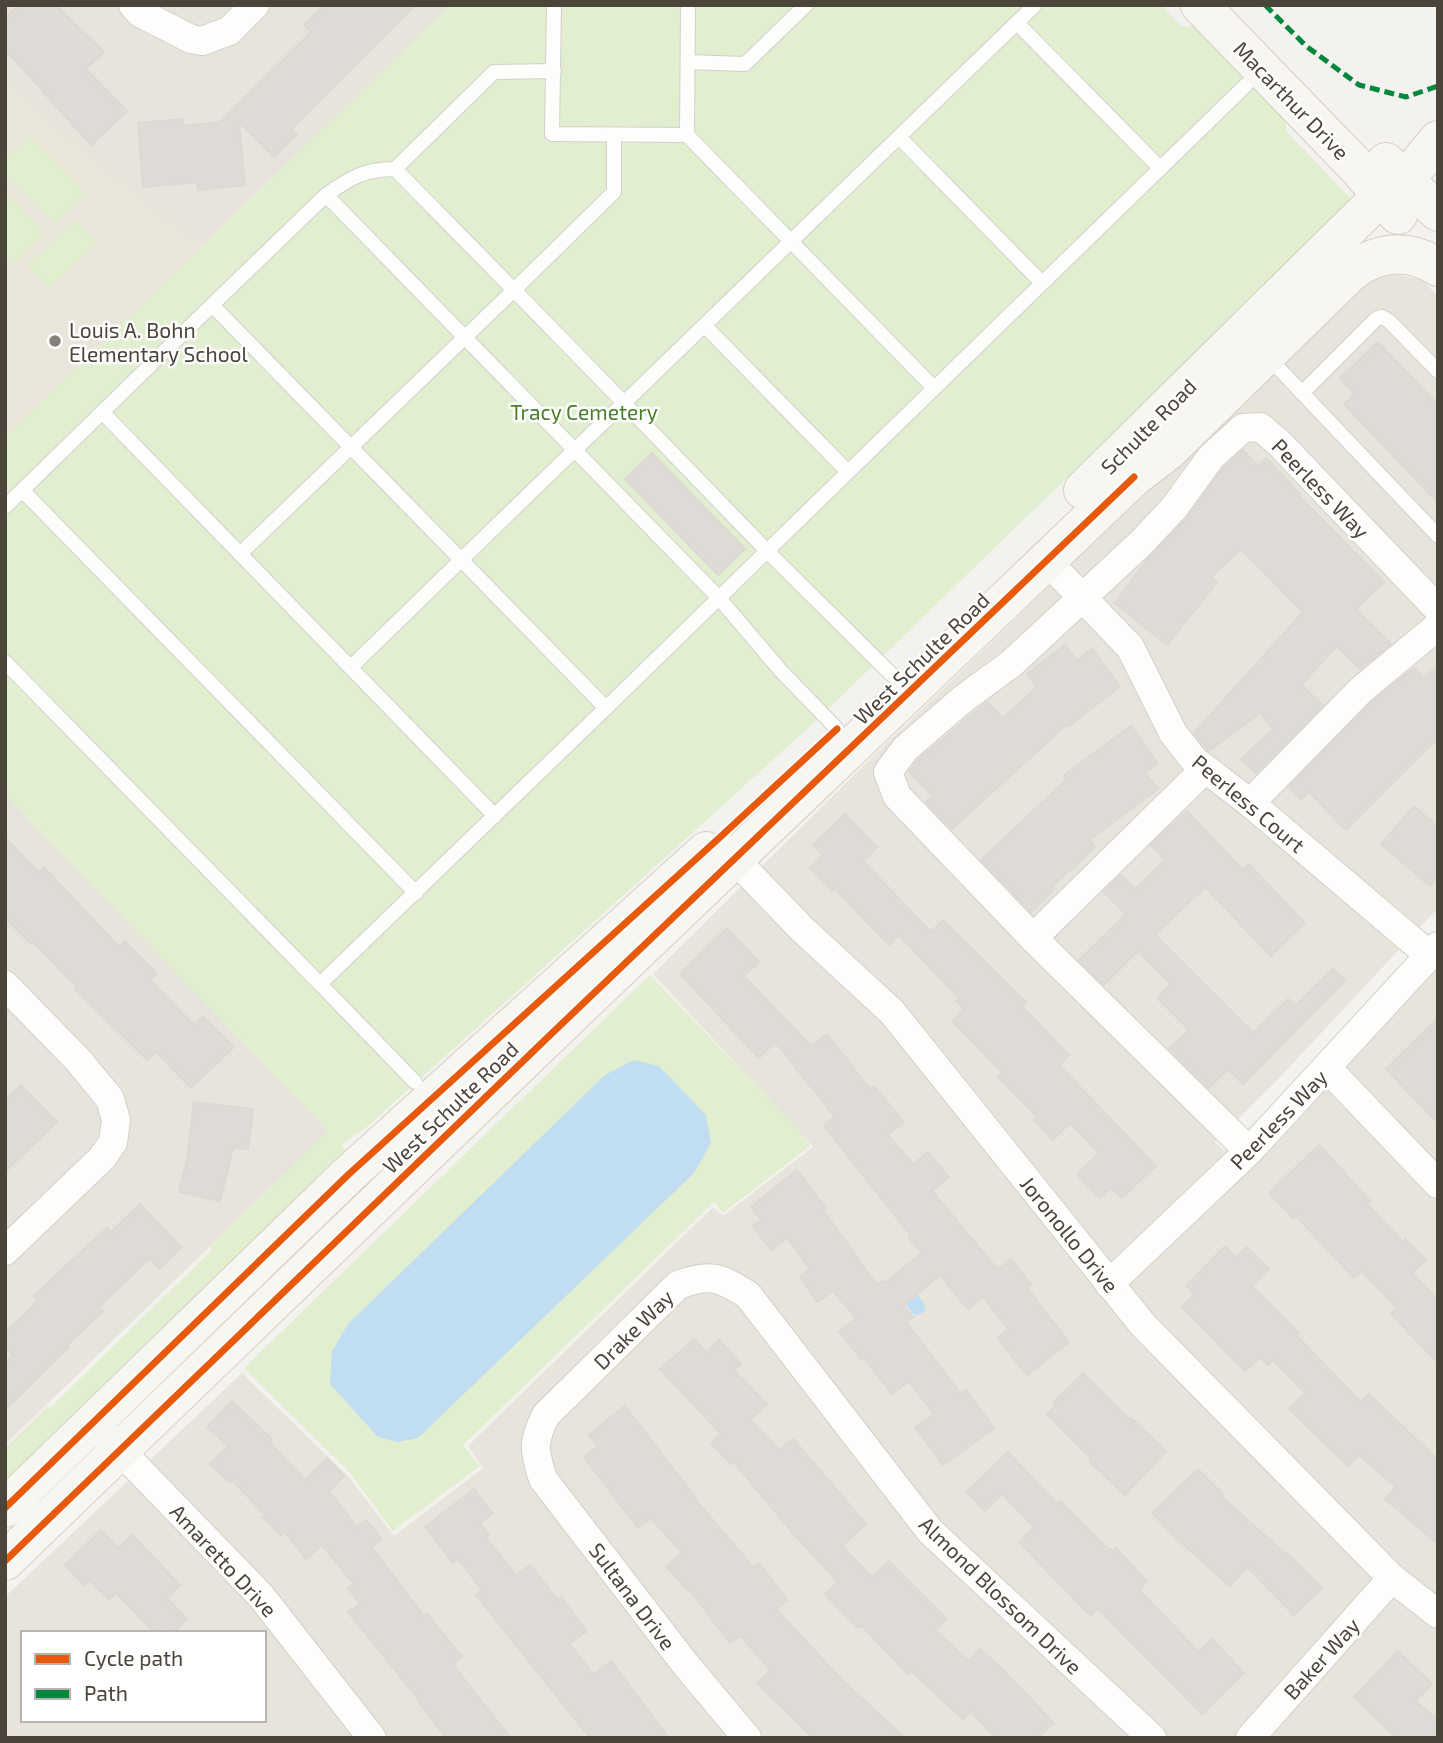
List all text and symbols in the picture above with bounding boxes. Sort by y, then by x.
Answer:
street label: Macarthur Drive [1229,36,1355,164]
place label: Louis A. Bohn Elementary School [69,317,249,366]
marker: Louis A. Bohn Elementary School [47,333,63,349]
street label: Schulte Road [1095,373,1201,479]
park label: Tracy Cemetery [510,399,658,424]
street label: Peerless Way [1267,433,1375,543]
street label: West Schulte Road [848,587,994,729]
street label: Peerless Court [1188,749,1310,857]
street label: West Schulte Road [377,1036,523,1178]
street label: Peerless Way [1224,1064,1332,1174]
street label: Joronollo Drive [1016,1171,1124,1297]
street label: Drake Way [588,1284,678,1374]
street label: Amaretto Drive [165,1498,283,1622]
street label: Almond Blossom Drive [915,1511,1087,1679]
street label: Sultana Drive [585,1538,681,1654]
street label: Baker Way [1278,1612,1364,1704]
legend [21,1631,266,1722]
text: Cycle path [84,1645,183,1670]
text: Path [84,1680,128,1705]

